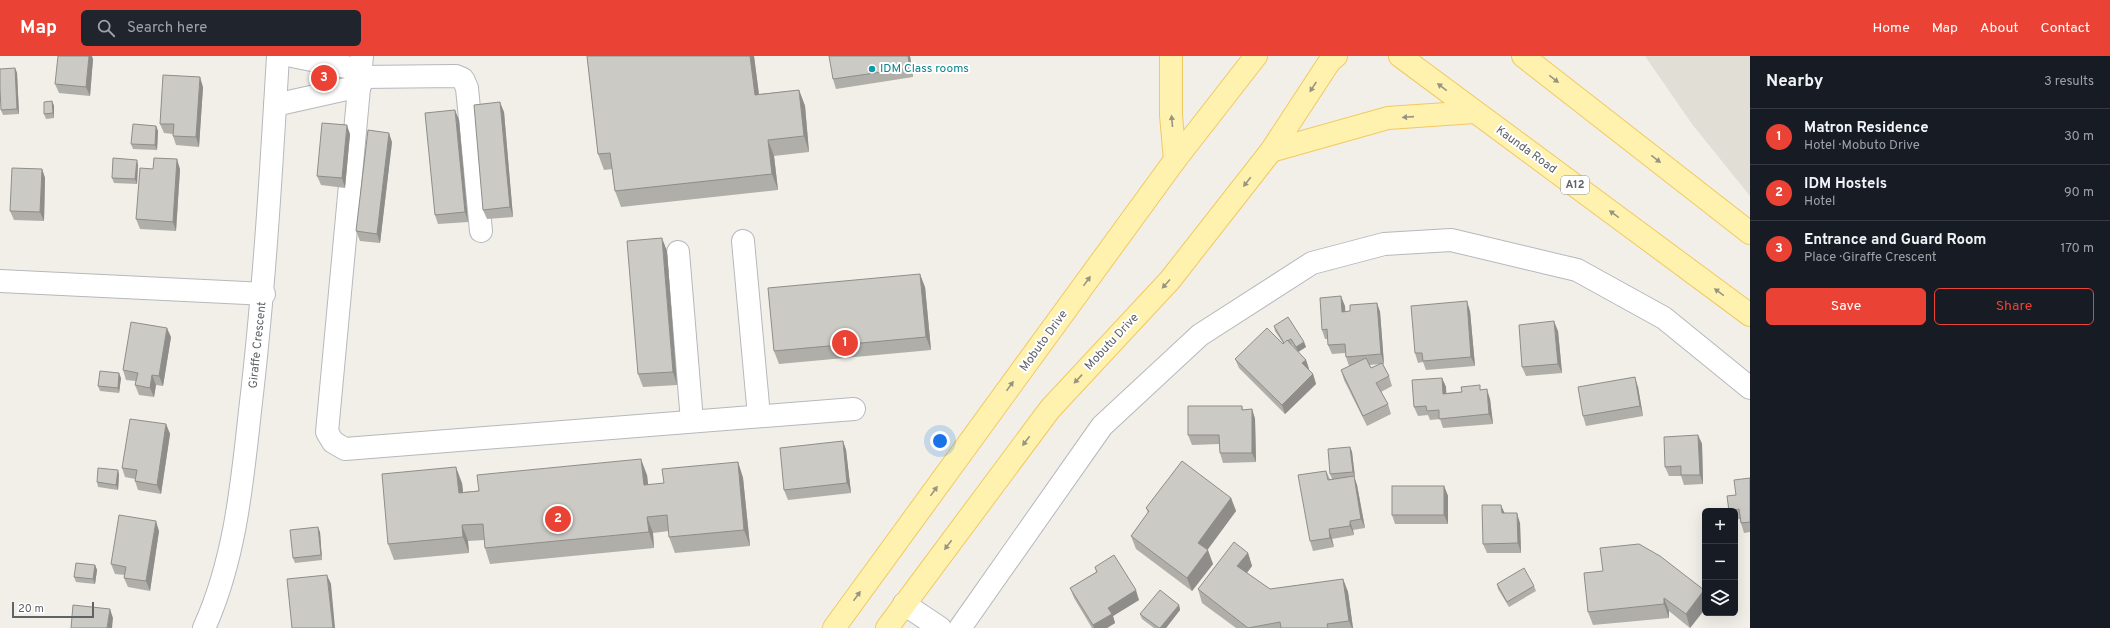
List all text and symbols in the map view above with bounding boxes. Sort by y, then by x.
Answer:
search box [81,10,361,46]
text: Map [20,16,57,40]
icon: search [95,17,117,39]
text: Search here [127,19,207,38]
text: Home [1873,20,1910,37]
text: Map [1932,20,1958,37]
text: About [1980,20,2019,37]
text: Contact [2041,20,2090,37]
place label: IDM Class rooms [880,61,969,77]
pin: 3 [311,63,337,93]
marker: IDM Class rooms [867,64,877,74]
text: Nearby [1766,71,1823,93]
text: 3 results [2044,74,2094,90]
one-way arrow [1549,75,1560,83]
one-way arrow [1309,82,1317,92]
one-way arrow [1436,83,1447,91]
one-way arrow [1402,113,1414,120]
one-way arrow [1168,115,1175,127]
text: Matron Residence [1804,119,1929,138]
street label: Kaunda Road [1492,123,1560,177]
text: 1 [1776,129,1782,145]
text: 30 m [2064,129,2094,145]
text: Hotel · Mobuto Drive [1804,138,1920,154]
one-way arrow [1651,155,1662,164]
text: IDM Hostels [1804,175,1887,194]
one-way arrow [1243,176,1251,187]
road number: A12 [1561,176,1589,194]
text: 2 [1775,185,1783,201]
text: 90 m [2064,185,2094,201]
text: Hotel [1804,194,1835,210]
one-way arrow [1609,211,1619,219]
text: Entrance and Guard Room [1804,231,1986,250]
text: 3 [1775,241,1783,257]
text: 170 m [2060,241,2094,257]
text: Place · Giraffe Crescent [1804,250,1937,266]
one-way arrow [1083,276,1091,287]
one-way arrow [1162,278,1171,289]
one-way arrow [1713,287,1724,296]
button: Save [1766,288,1926,325]
button: Share [1934,288,2094,325]
street label: Giraffe Crescent [245,301,271,389]
street label: Mobuto Drive [1016,307,1072,375]
street label: Mobutu Drive [1082,310,1142,374]
pin: 1 [832,328,858,358]
one-way arrow [1073,374,1083,384]
one-way arrow [1006,381,1015,392]
your location [930,431,950,451]
one-way arrow [1022,435,1030,446]
one-way arrow [930,486,938,497]
pin: 2 [545,504,571,534]
map controls [1702,508,1738,616]
button: + [1702,508,1738,544]
one-way arrow [944,539,953,550]
button: − [1702,544,1738,580]
button: layers [1702,580,1738,616]
one-way arrow [853,591,861,602]
scale bar [12,600,94,619]
text: 20 m [18,602,44,616]

